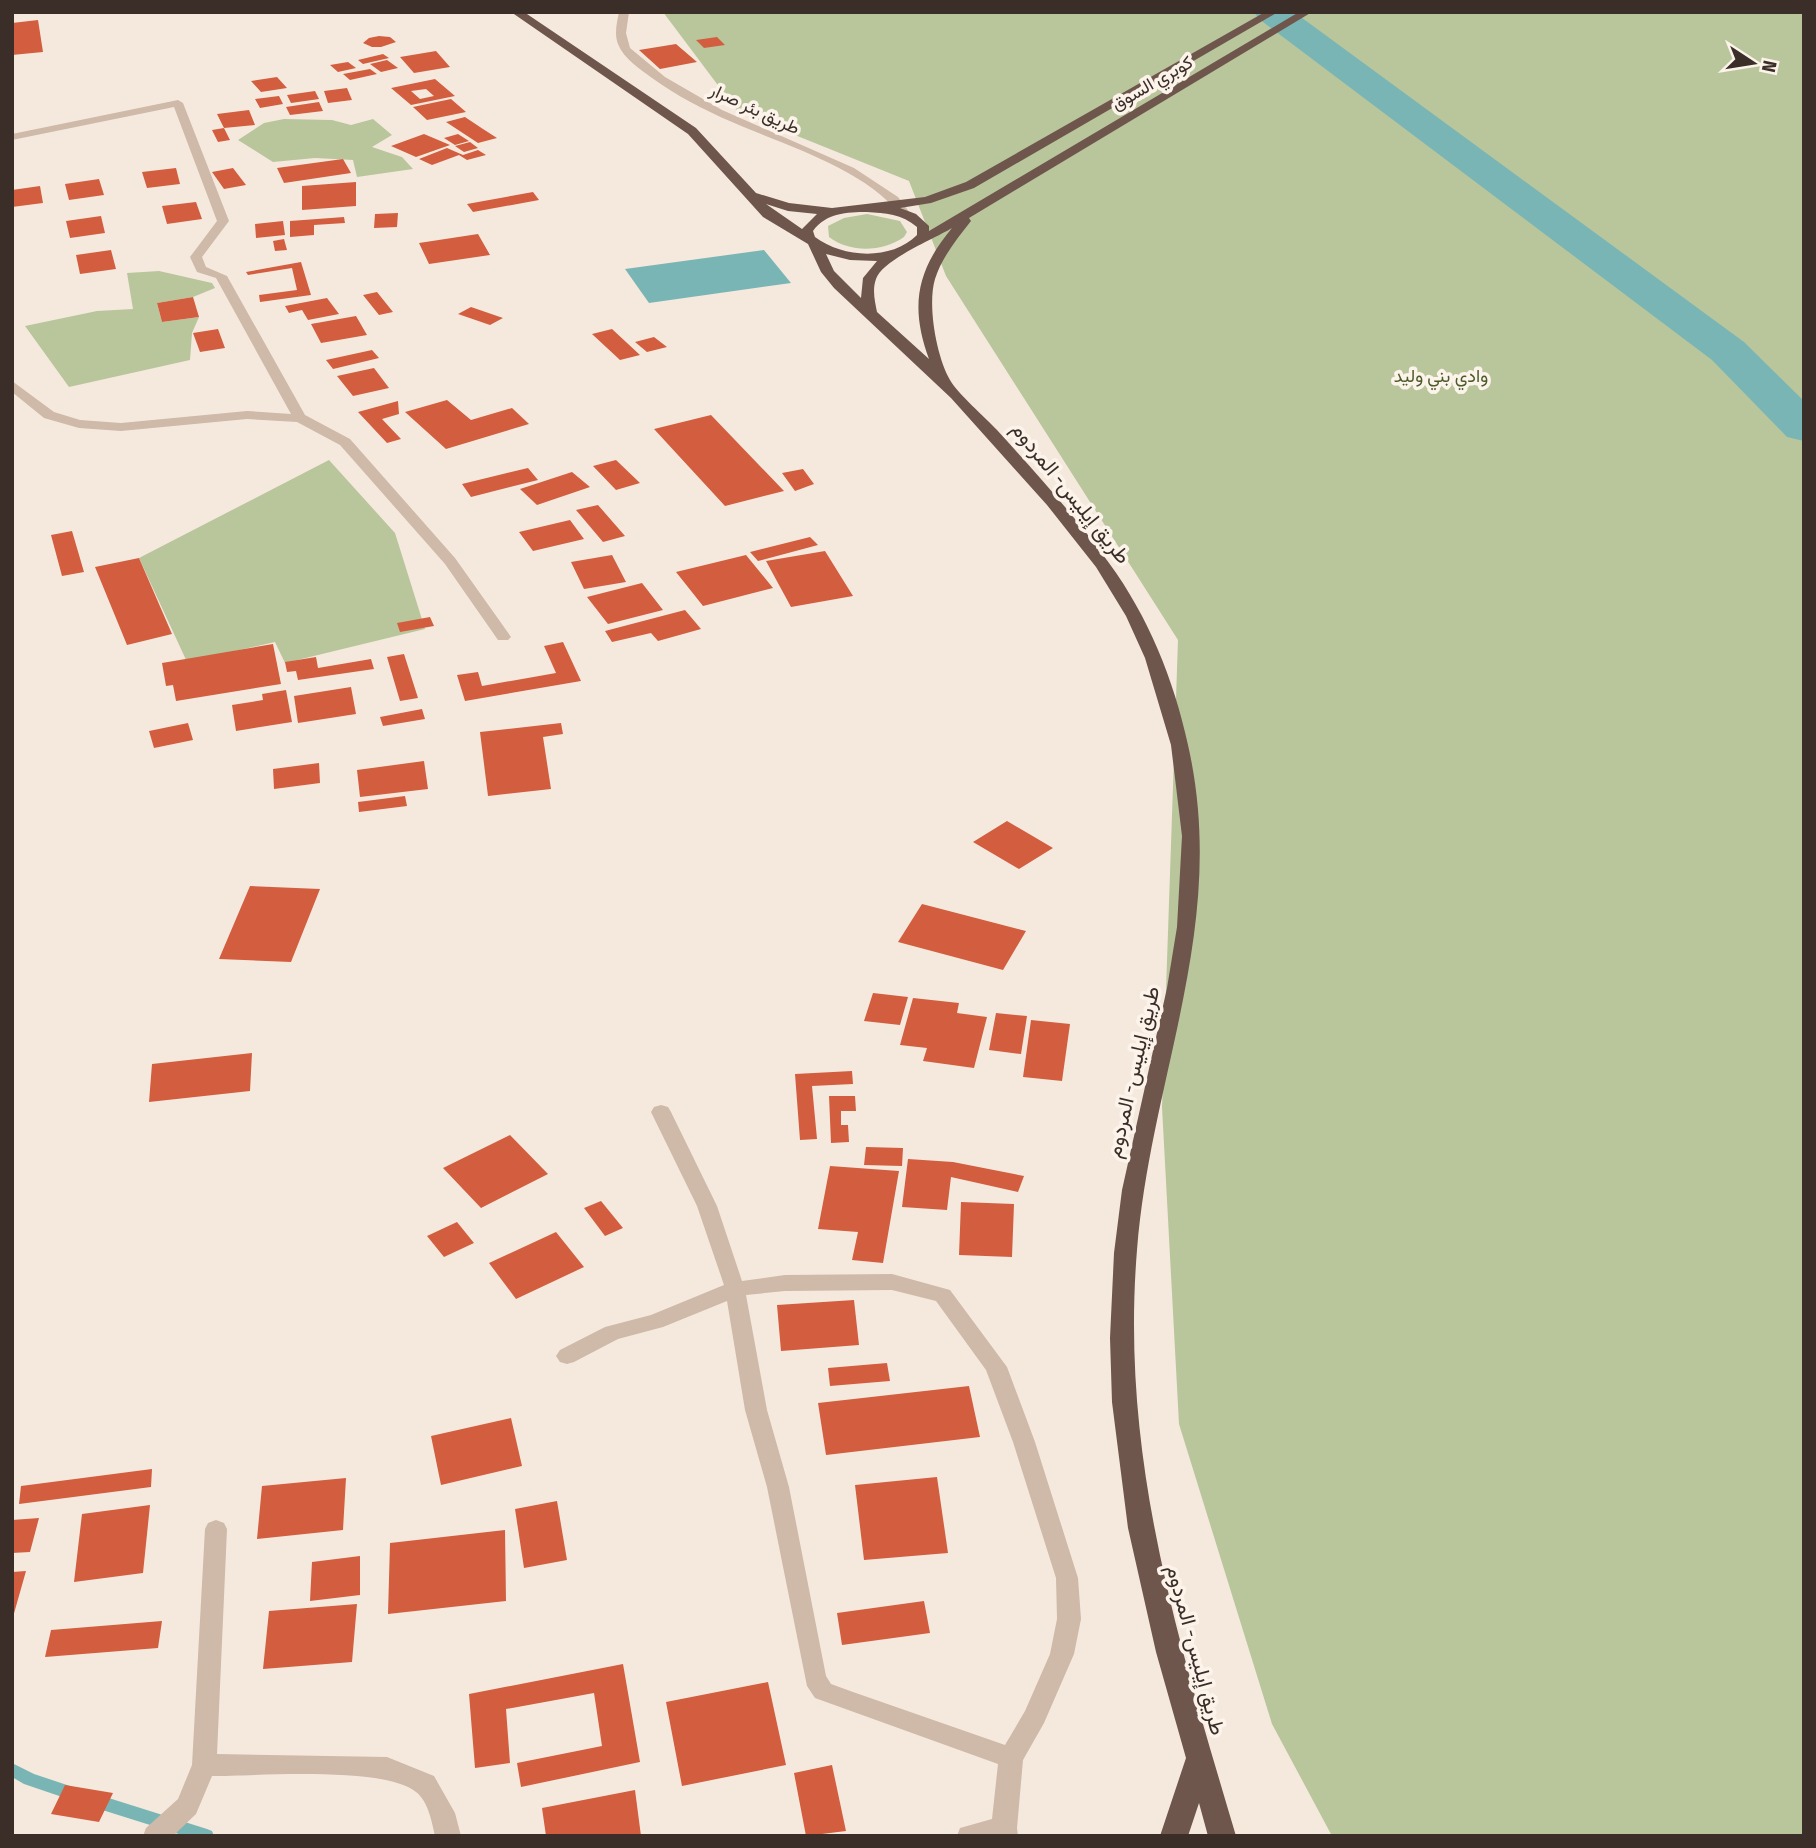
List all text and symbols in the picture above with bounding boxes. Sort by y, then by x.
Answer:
north arrow [1718,28,1788,98]
street label: كوبري السوق [1107,51,1199,119]
text: N [1757,58,1782,74]
street label: طريق بئر صرار [706,78,803,139]
park label: وادي بني وليد [1394,365,1488,391]
street label: طريق إيليس- المردوم [1005,417,1136,570]
street label: طريق إيليس- المردوم [1101,984,1166,1160]
street label: طريق إيليس- المردوم [1160,1562,1231,1738]

